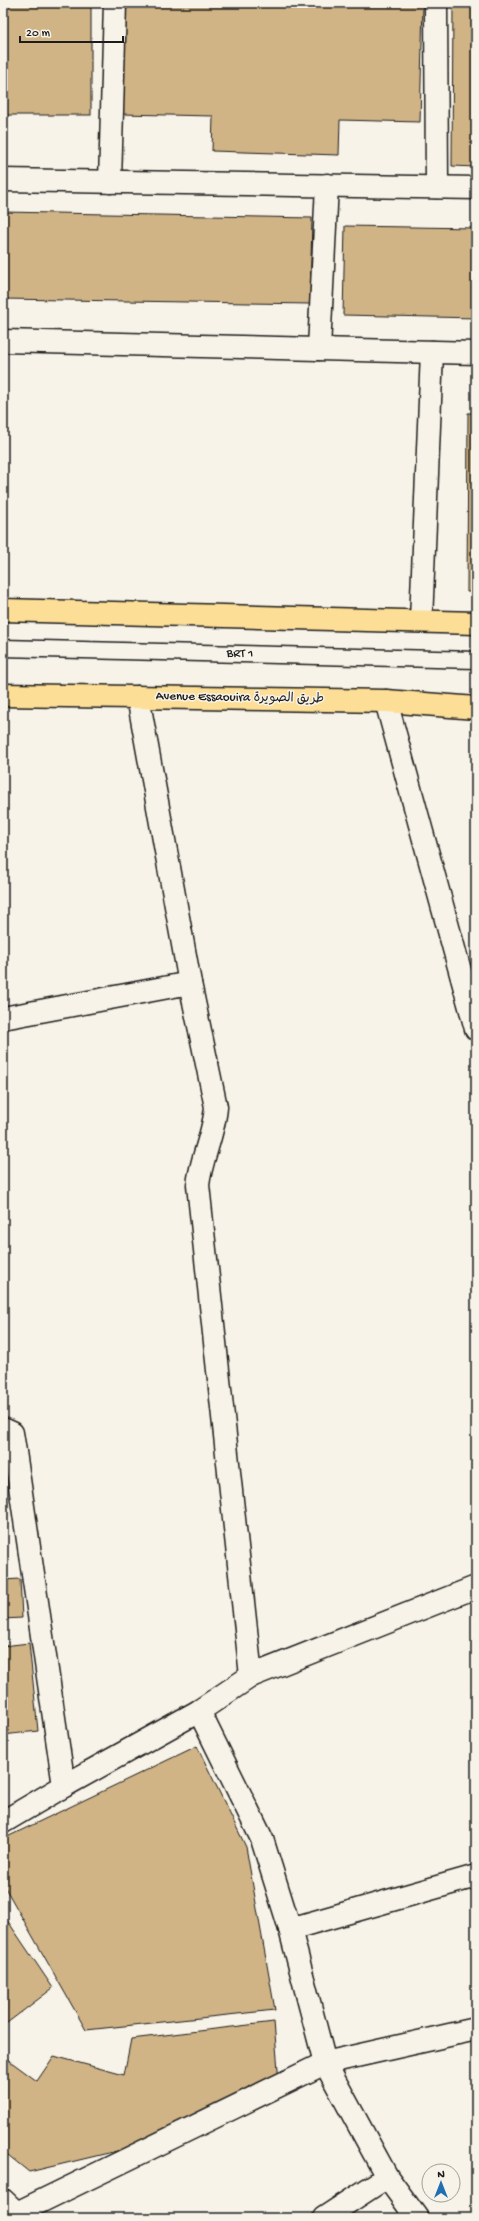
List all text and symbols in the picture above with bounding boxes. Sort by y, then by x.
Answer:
scale bar [20,18,123,44]
text: 20 m [26,27,51,41]
street label: BRT 1 [225,646,254,662]
street label: Avenue Essaouira طريق الصويرة [156,689,324,707]
north arrow [421,2163,461,2203]
text: N [437,2169,445,2181]

